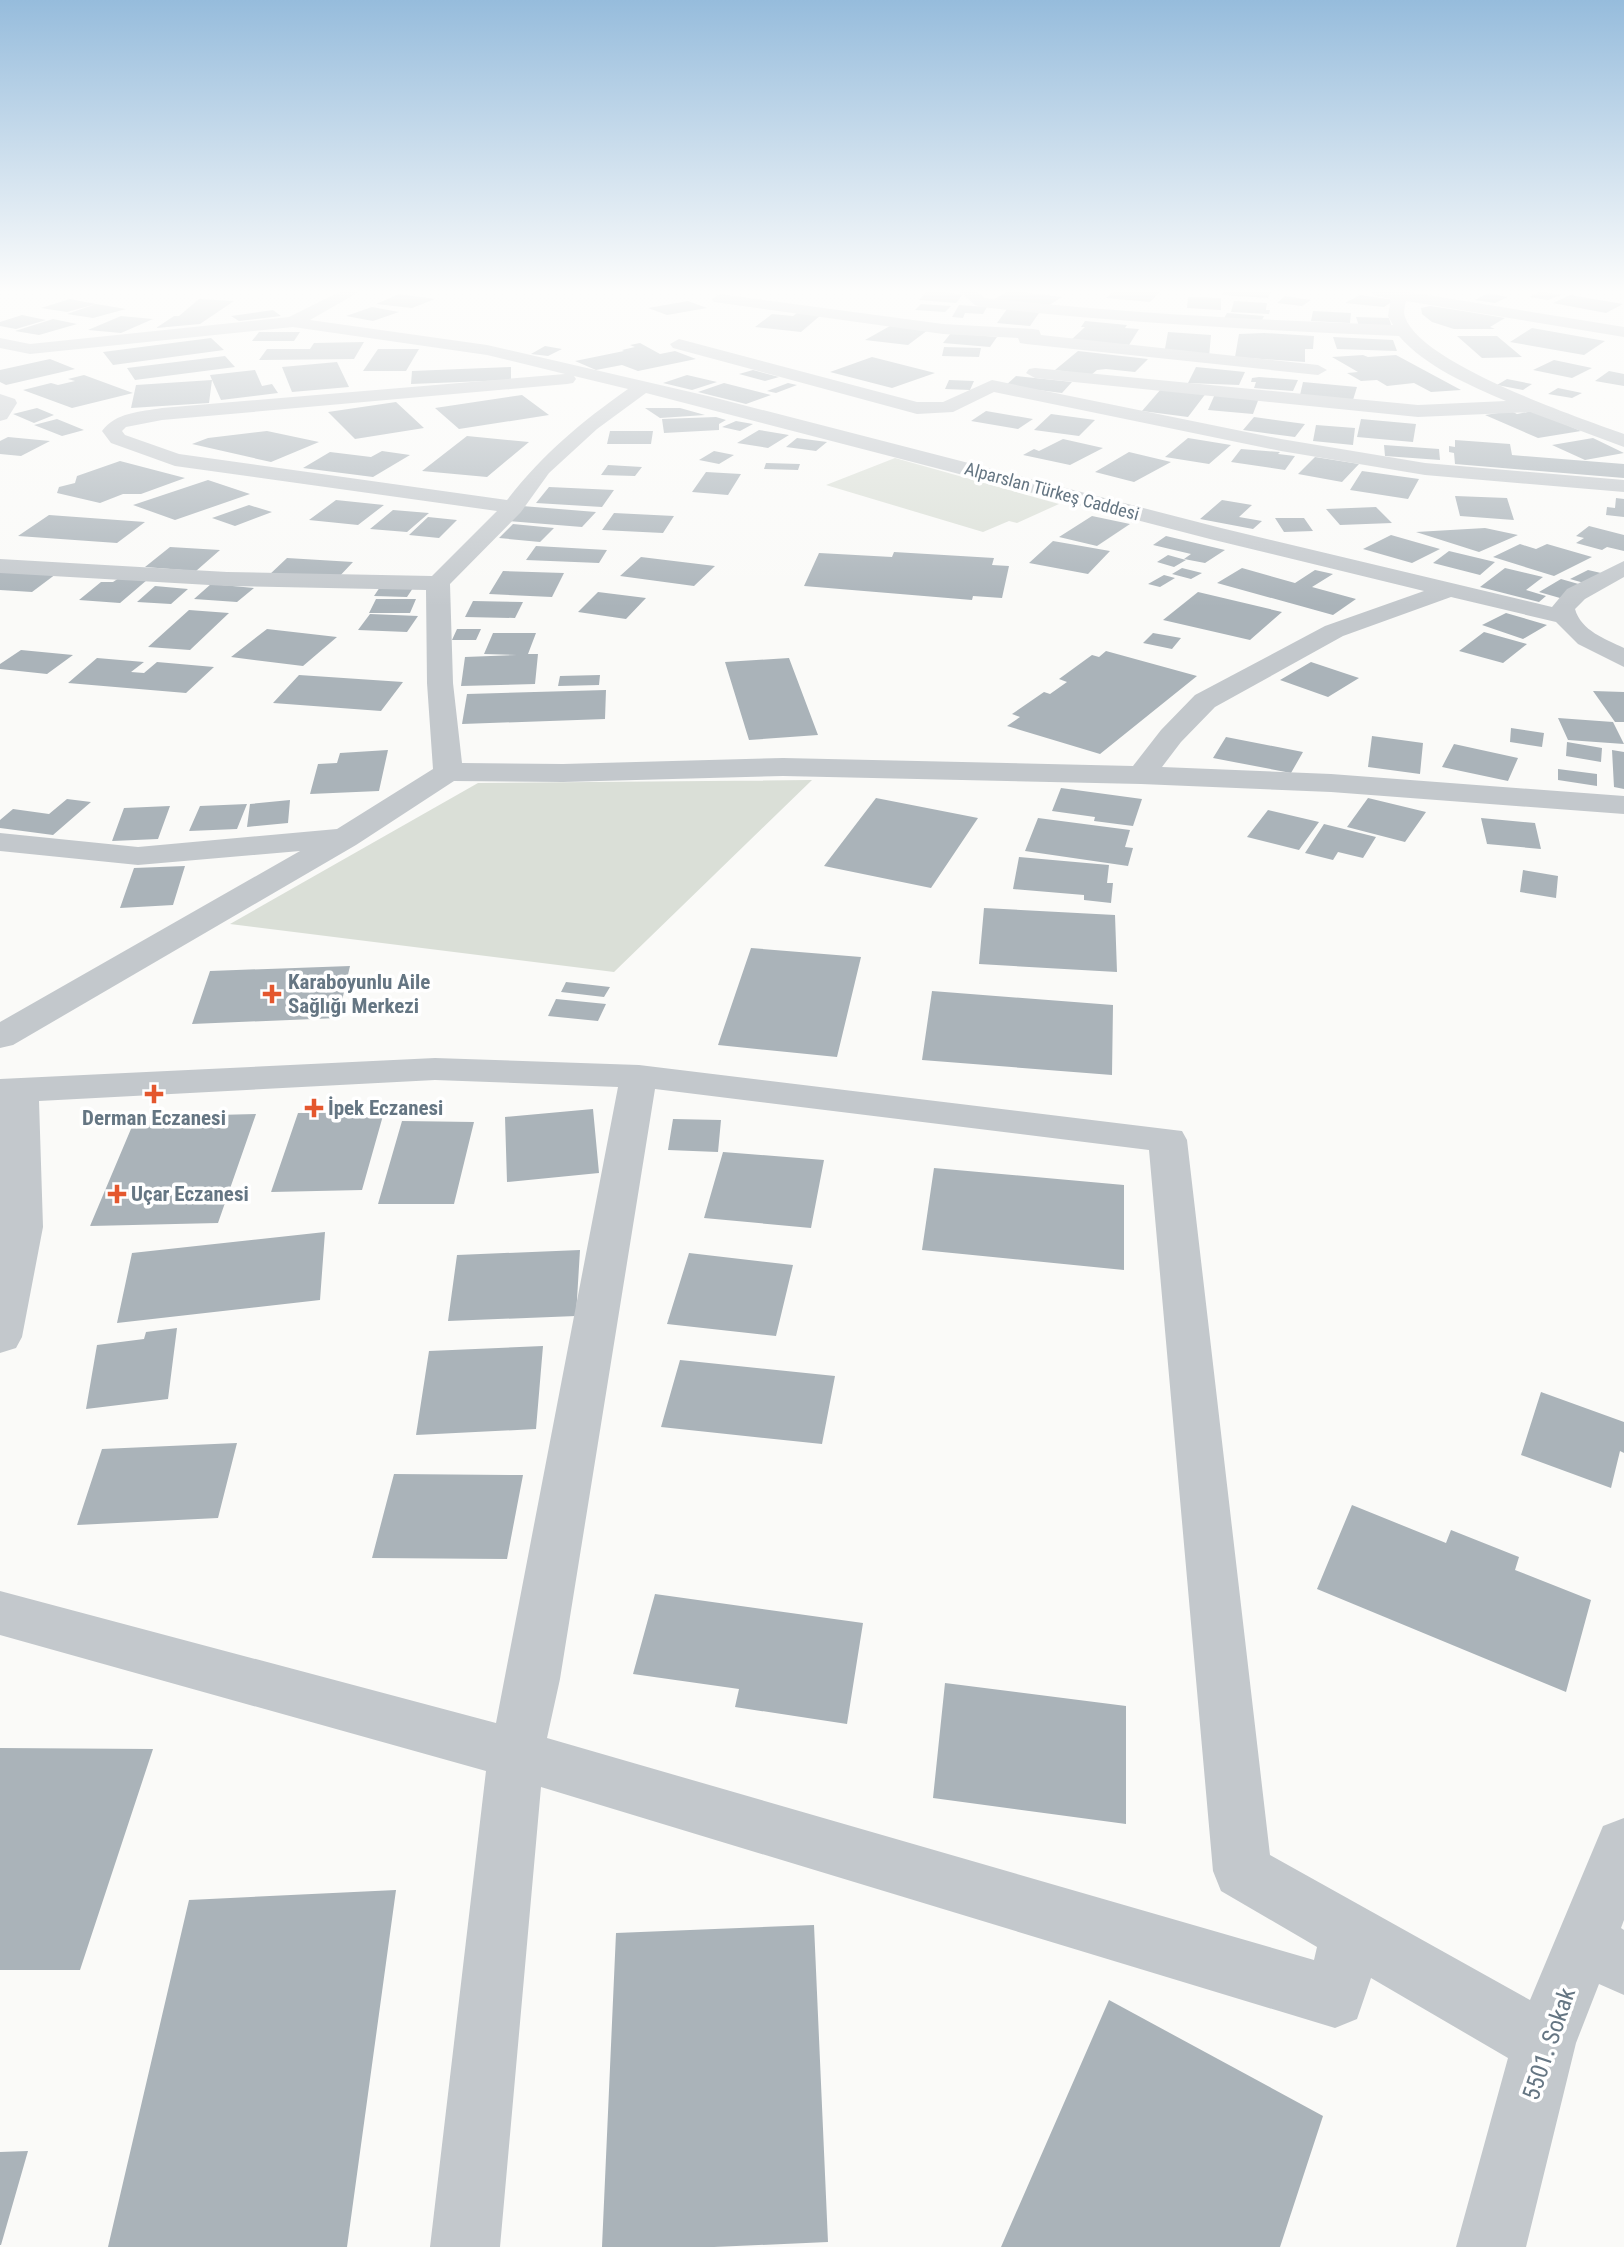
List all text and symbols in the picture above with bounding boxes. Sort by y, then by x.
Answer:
street label: Alparslan Türkeş Caddesi [962,458,1142,524]
place label: Karaboyunlu Aile Sağlığı Merkezi [288,970,430,1018]
marker: Karaboyunlu Aile Sağlığı Merkezi [262,984,282,1004]
marker: Derman Eczanesi [146,1086,162,1102]
place label: İpek Eczanesi [328,1096,443,1120]
marker: İpek Eczanesi [306,1100,322,1116]
place label: Derman Eczanesi [82,1106,226,1130]
place label: Uçar Eczanesi [131,1182,249,1206]
marker: Uçar Eczanesi [109,1186,125,1202]
street label: 5501. Sokak [1517,1984,1581,2104]

